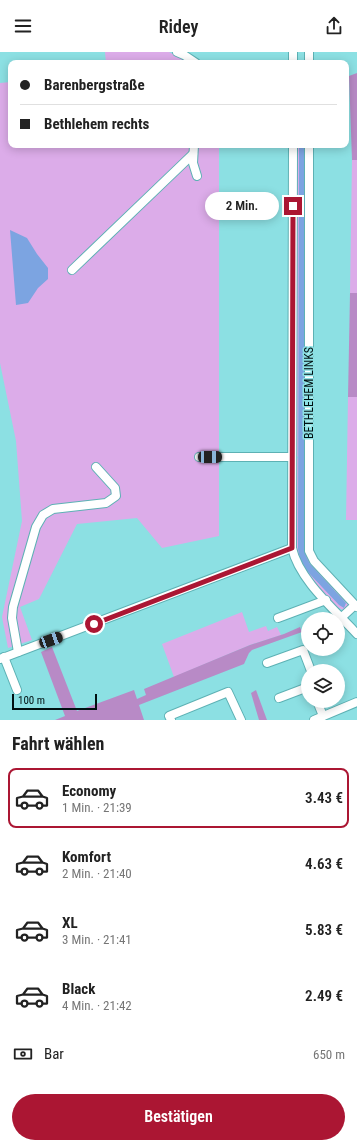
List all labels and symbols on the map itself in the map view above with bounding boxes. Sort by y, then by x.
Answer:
callout: 2 Min. [205,192,279,220]
route end [284,197,302,215]
street label: BETHLEHEM LINKS [302,347,316,439]
car [198,451,222,463]
route start [85,615,103,633]
car [38,630,64,650]
scale bar [12,692,97,711]

